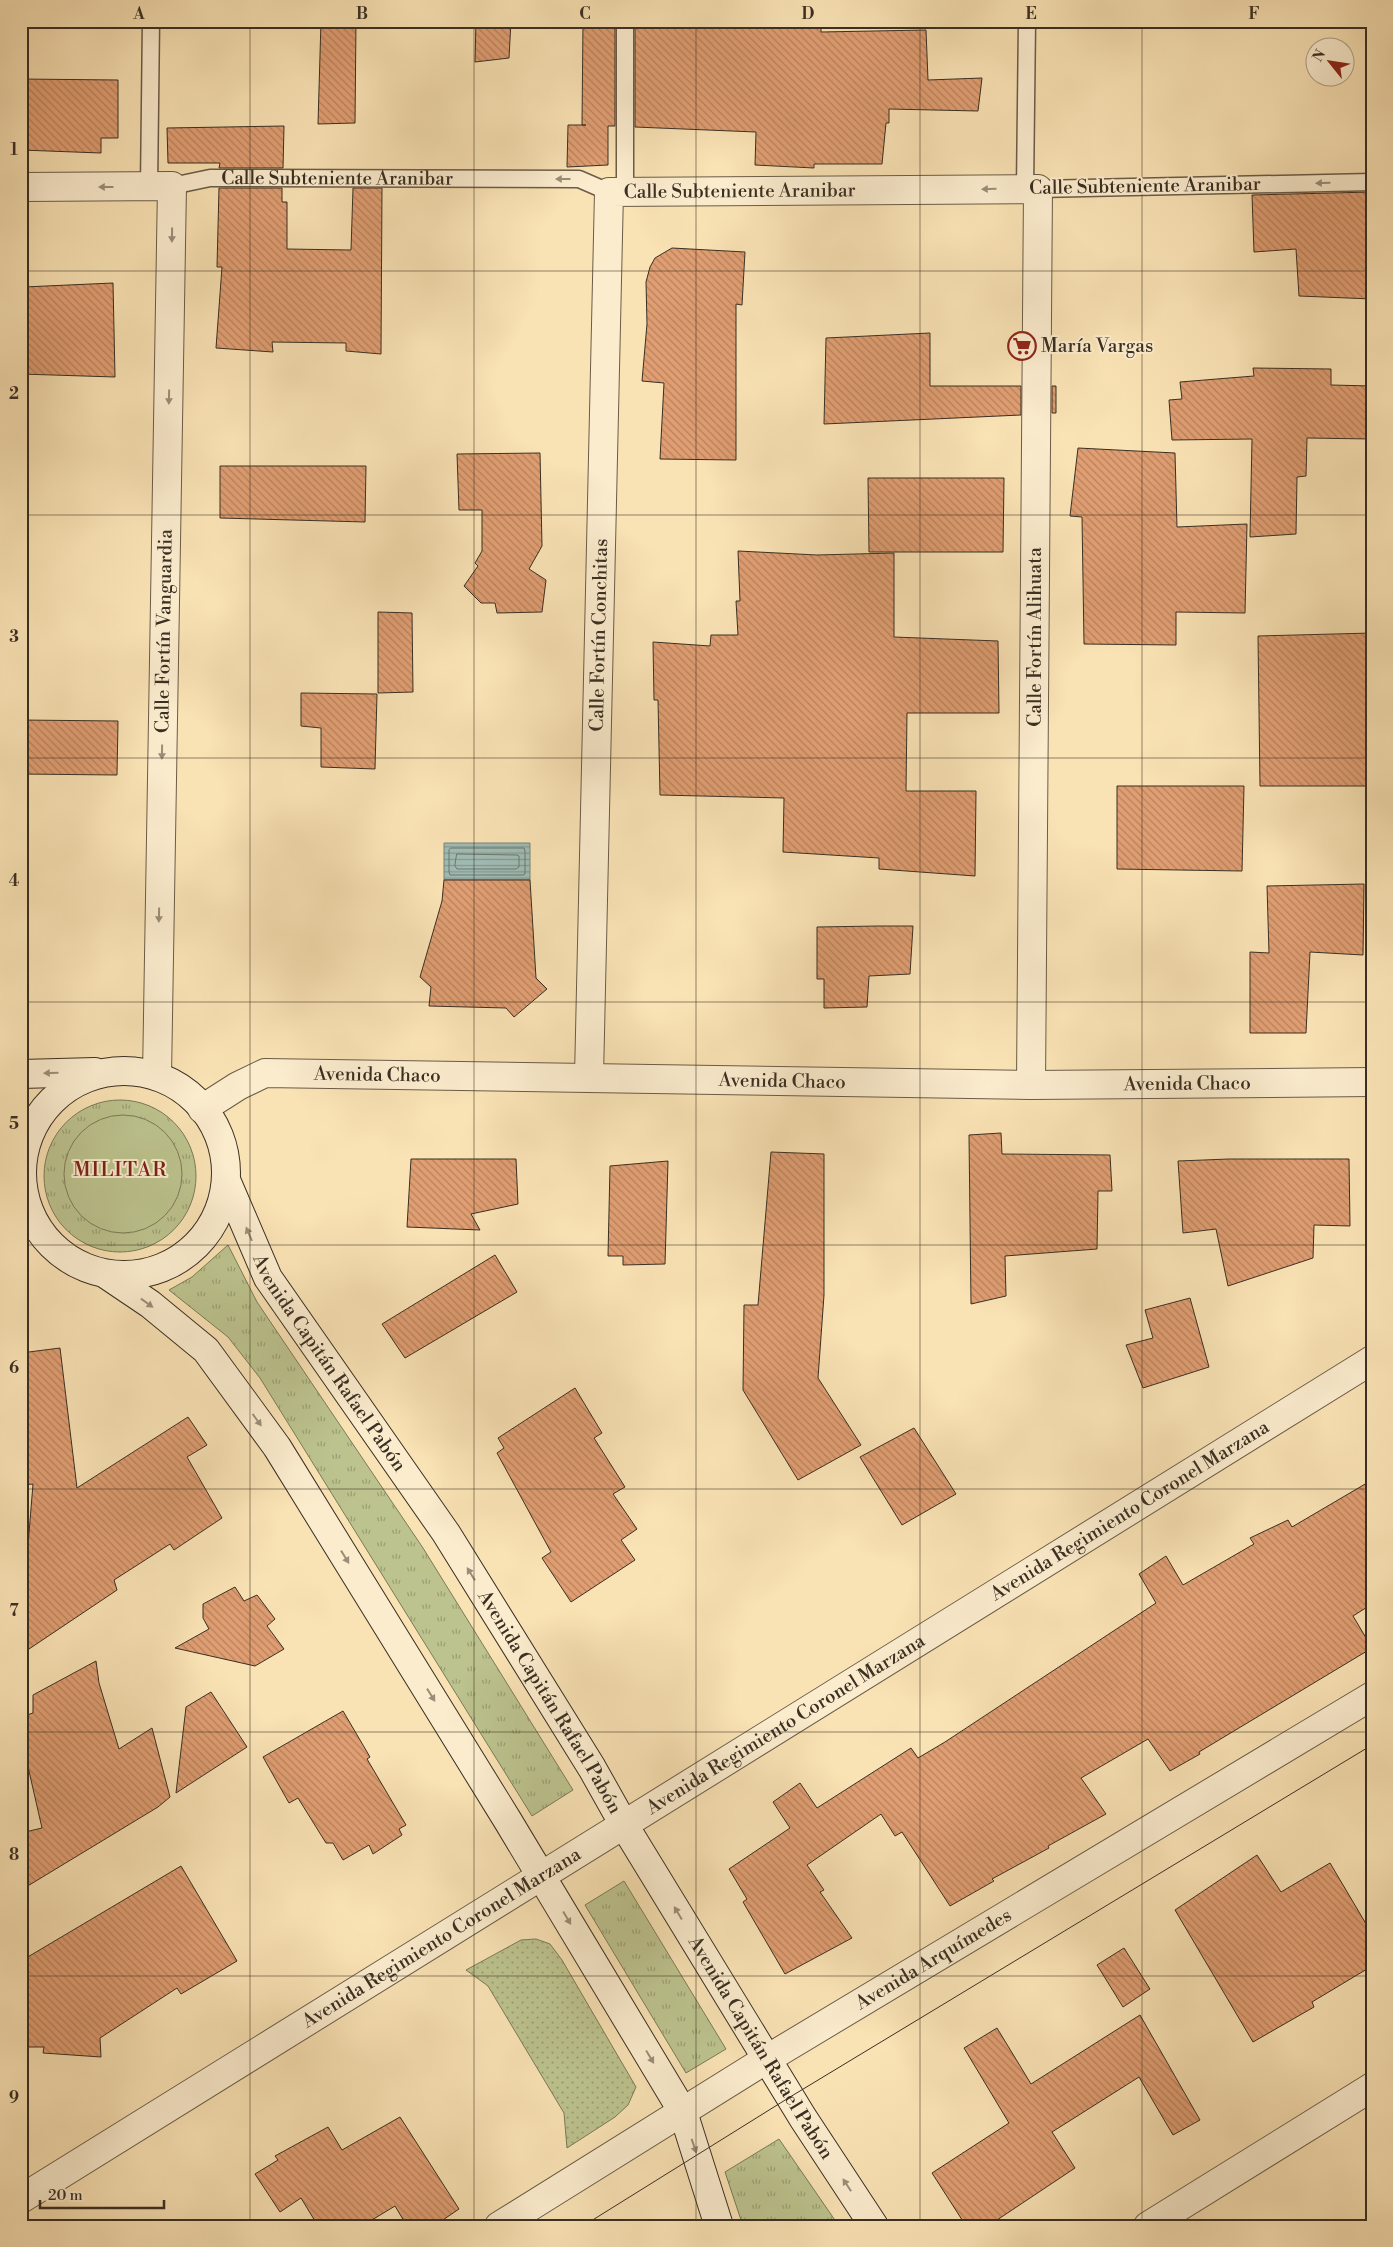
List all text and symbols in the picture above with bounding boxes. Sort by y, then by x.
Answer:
text: A [132,4,145,24]
text: B [356,4,368,24]
text: C [579,4,591,24]
text: D [802,4,815,24]
text: E [1025,4,1037,24]
text: F [1248,4,1260,24]
north arrow [1306,38,1356,88]
text: N [1309,47,1330,65]
text: 1 [10,140,18,160]
street label: Calle Subteniente Aranibar [221,166,453,191]
street label: Calle Subteniente Aranibar [1029,172,1261,200]
one-way arrow [555,174,571,182]
street label: Calle Subteniente Aranibar [624,178,856,204]
one-way arrow [1315,179,1331,187]
one-way arrow [98,183,114,191]
one-way arrow [981,185,997,193]
one-way arrow [167,227,175,243]
supermarket icon: María Vargas [1007,331,1037,361]
place label: María Vargas [1041,334,1153,358]
text: 2 [9,384,19,404]
one-way arrow [164,390,172,406]
street label: Calle Fortín Vanguardia [150,528,178,733]
street label: Calle Fortín Conchitas [585,538,613,732]
street label: Calle Fortín Alihuata [1023,547,1047,727]
text: 3 [9,627,19,647]
one-way arrow [158,745,166,761]
text: 4 [9,871,20,891]
one-way arrow [155,907,163,923]
street label: Avenida Chaco [313,1062,441,1088]
street label: Avenida Chaco [717,1068,846,1094]
one-way arrow [43,1070,59,1078]
street label: Avenida Chaco [1123,1071,1251,1096]
text: 5 [9,1114,19,1134]
district label: MILITAR [73,1158,167,1183]
one-way arrow [244,1227,252,1241]
street label: Avenida Capitán Rafael Pabón [247,1250,411,1476]
one-way arrow [140,1297,153,1308]
text: 6 [9,1358,19,1378]
one-way arrow [252,1413,262,1427]
street label: Avenida Regimiento Coronel Marzana [985,1415,1274,1607]
one-way arrow [341,1550,350,1563]
one-way arrow [466,1567,476,1581]
street label: Avenida Capitán Rafael Pabón [472,1585,627,1818]
text: 7 [9,1601,19,1621]
street label: Avenida Regimiento Coronel Marzana [641,1628,930,1820]
one-way arrow [426,1688,435,1701]
street label: Avenida Regimiento Coronel Marzana [297,1842,586,2034]
text: 8 [9,1845,19,1865]
street label: Avenida Arquímedes [850,1903,1016,2016]
one-way arrow [673,1907,682,1920]
one-way arrow [562,1911,571,1924]
street label: Avenida Capitán Rafael Pabón [682,1931,839,2164]
one-way arrow [645,2051,654,2064]
text: 9 [9,2088,19,2108]
one-way arrow [691,2138,698,2153]
scale bar [40,2177,164,2209]
one-way arrow [843,2178,852,2192]
text: 20 m [48,2186,83,2205]

